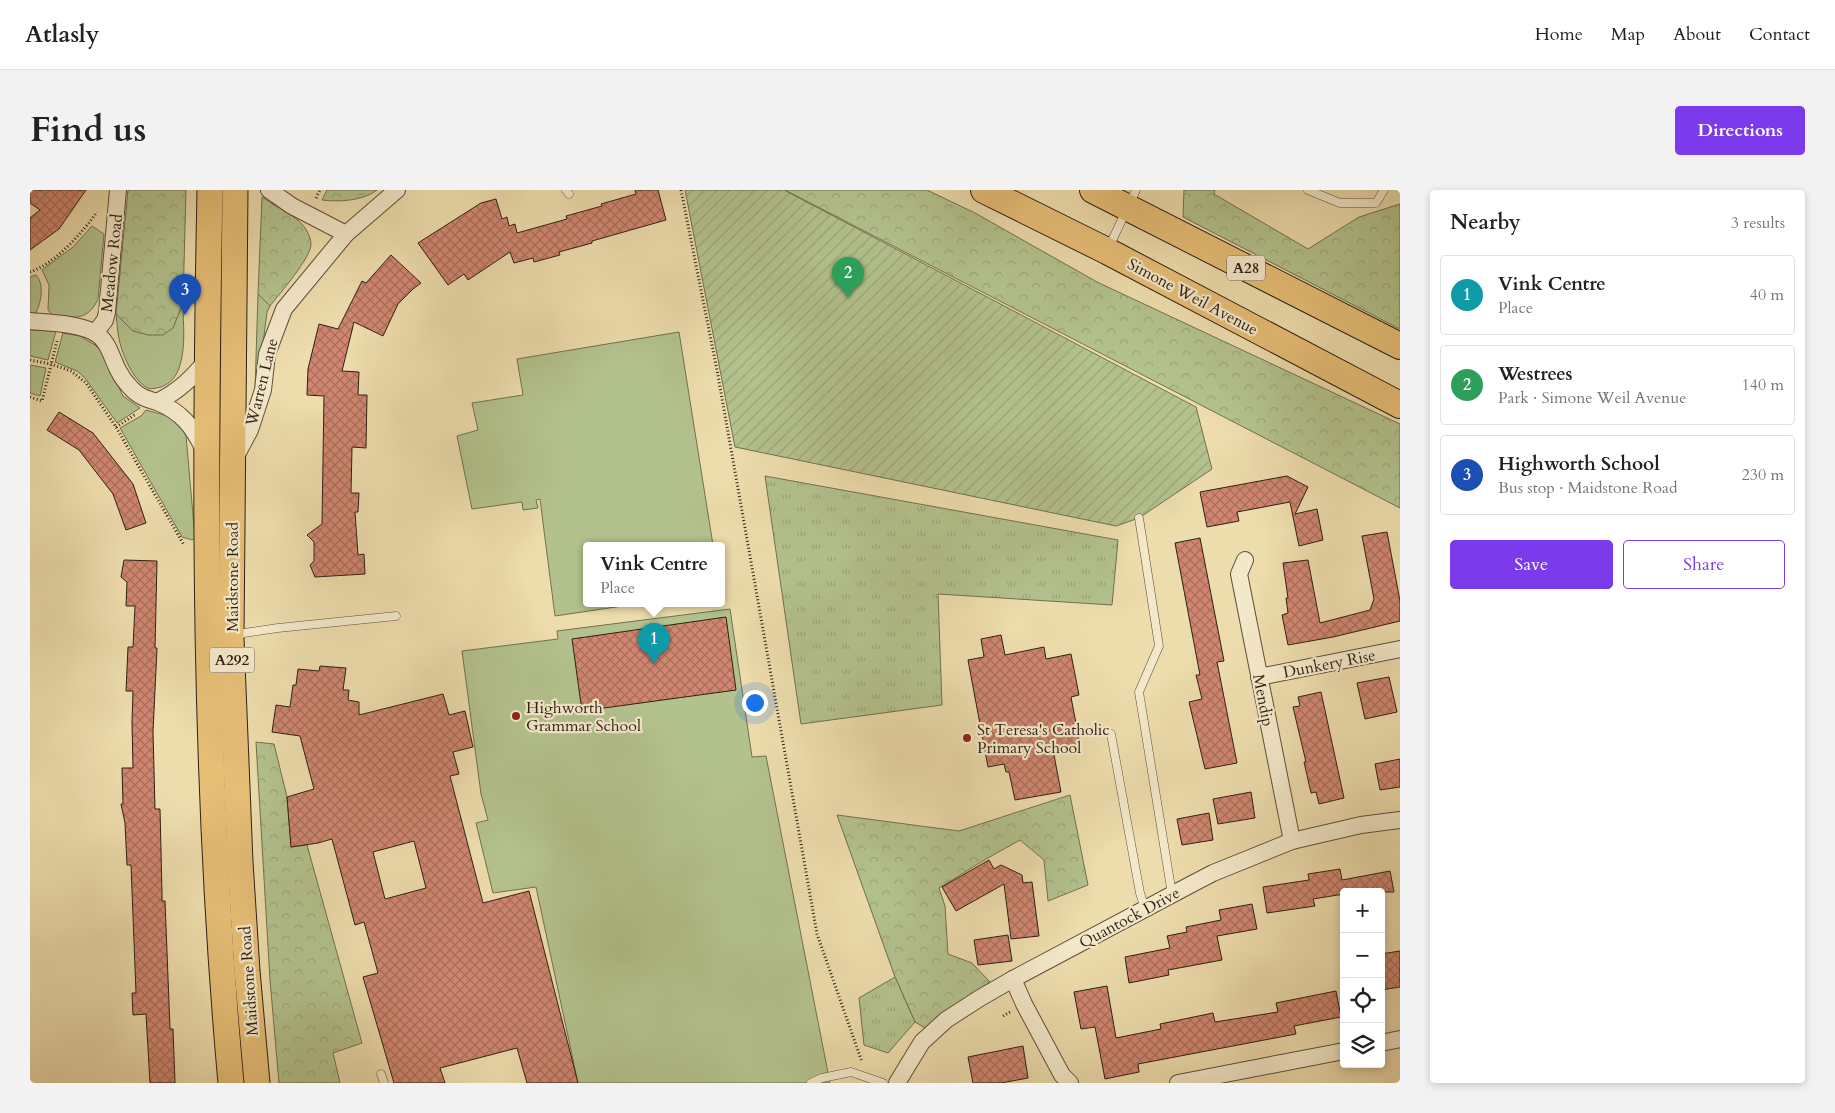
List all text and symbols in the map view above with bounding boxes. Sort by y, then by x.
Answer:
text: Atlasly [25,18,99,51]
text: Home [1535,22,1583,47]
text: Map [1611,22,1645,47]
text: About [1673,22,1721,47]
text: Contact [1749,22,1810,47]
text: Find us [30,106,146,154]
button: Directions [1675,106,1805,155]
text: Nearby [1450,208,1521,237]
street label: Meadow Road [96,212,128,313]
text: 3 results [1731,212,1785,234]
street label: Simone Weil Avenue [1123,253,1262,341]
road number: A28 [1227,256,1265,280]
pin: 2 [832,257,864,298]
text: Vink Centre [1498,271,1606,297]
pin: 3 [169,274,201,315]
text: 1 [1463,284,1471,306]
text: 40 m [1750,284,1784,306]
text: Place [1498,297,1533,319]
street label: Warren Lane [240,336,284,429]
text: Westrees [1498,361,1573,387]
text: 2 [1463,374,1471,396]
text: 140 m [1742,374,1784,396]
text: Park · Simone Weil Avenue [1498,387,1686,409]
text: Highworth School [1498,451,1660,477]
text: 3 [1463,464,1471,486]
text: 230 m [1742,464,1784,486]
text: Bus stop · Maidstone Road [1498,477,1677,499]
street label: Maidstone Road [222,522,244,632]
button: Save [1450,540,1613,589]
button: Share [1623,540,1785,589]
popup [583,542,725,607]
text: Vink Centre [600,551,708,577]
text: Place [600,577,635,599]
pin: 1 [638,623,670,664]
street label: Dunkery Rise [1281,644,1377,684]
road number: A292 [210,648,254,672]
street label: Mendip [1247,672,1279,728]
your location [742,690,768,716]
place label: Highworth Grammar School [526,697,641,737]
marker: Highworth Grammar School [510,710,522,722]
place label: St Teresa's Catholic Primary School [977,719,1110,759]
marker: St Teresa's Catholic Primary School [961,732,973,744]
street label: Quantock Drive [1075,882,1184,954]
map controls [1340,888,1385,1068]
button: + [1340,888,1385,933]
street label: Maidstone Road [234,925,264,1037]
button: − [1340,933,1385,978]
button: locate [1340,978,1385,1023]
button: layers [1340,1023,1385,1068]

